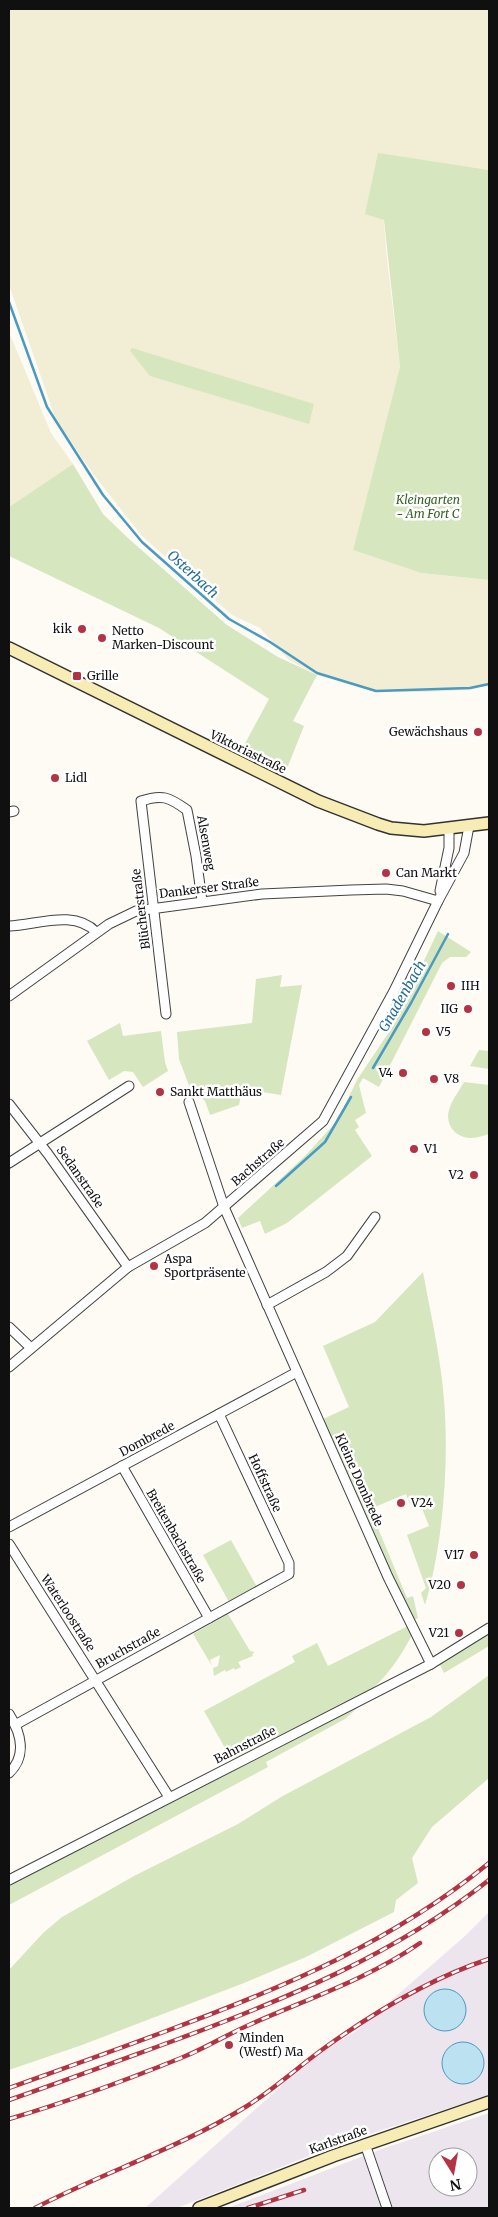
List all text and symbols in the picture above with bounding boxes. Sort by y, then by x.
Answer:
park label: Kleingarten - Am Fort C [395,492,460,521]
water label: Osterbach [163,546,223,602]
place label: kik [53,621,72,636]
marker: kik [76,623,88,635]
place label: Netto Marken-Discount [112,623,214,652]
marker: Netto Marken-Discount [96,632,108,644]
place label: Grille [87,668,119,683]
marker: Grille [71,670,83,682]
place label: Gewächshaus [389,724,468,739]
street label: Viktoriastraße [207,726,289,777]
marker: Gewächshaus [472,726,484,738]
place label: Lidl [65,770,88,785]
marker: Lidl [49,772,61,784]
street label: Alsenweg [194,813,219,872]
place label: Can Markt [396,865,457,880]
marker: Can Markt [380,867,392,879]
street label: Blücherstraße [128,868,153,950]
street label: Dankerser Straße [158,874,260,901]
water label: Gnadenbach [374,957,430,1035]
place label: IIH [461,978,480,993]
marker: IIH [445,980,457,992]
place label: IIG [441,1001,458,1016]
marker: IIG [462,1003,474,1015]
place label: V5 [435,1024,451,1039]
marker: V5 [420,1026,432,1038]
place label: V4 [378,1065,394,1080]
marker: V4 [397,1067,409,1079]
place label: V8 [443,1071,459,1086]
marker: V8 [428,1073,440,1085]
place label: Sankt Matthäus [170,1084,262,1099]
marker: Sankt Matthäus [154,1086,166,1098]
street label: Bachstraße [228,1135,287,1189]
place label: V1 [423,1141,438,1156]
street label: Sedanstraße [54,1143,107,1211]
marker: V1 [408,1143,420,1155]
place label: V2 [448,1167,464,1182]
marker: V2 [468,1169,480,1181]
place label: Aspa Sportpräsente [163,1251,246,1280]
marker: Aspa Sportpräsente [148,1260,160,1272]
street label: Dombrede [117,1418,177,1459]
street label: Kleine Dombrede [332,1431,387,1529]
street label: Hoffstraße [246,1451,285,1514]
street label: Breitenbachstraße [143,1486,209,1585]
place label: V24 [410,1495,434,1510]
marker: V24 [395,1497,407,1509]
place label: V17 [443,1547,464,1562]
marker: V17 [468,1549,480,1561]
street label: Waterloostraße [38,1571,99,1654]
place label: V20 [427,1577,451,1592]
marker: V20 [455,1579,467,1591]
street label: Bruchstraße [93,1624,163,1671]
place label: V21 [428,1625,450,1640]
marker: V21 [453,1627,465,1639]
street label: Bahnstraße [211,1723,278,1767]
place label: Minden (Westf) Ma [239,2030,304,2059]
marker: Minden (Westf) Ma [223,2039,235,2051]
street label: Karlstraße [307,2122,369,2157]
north arrow [428,2147,478,2197]
text: N [448,2175,463,2195]

